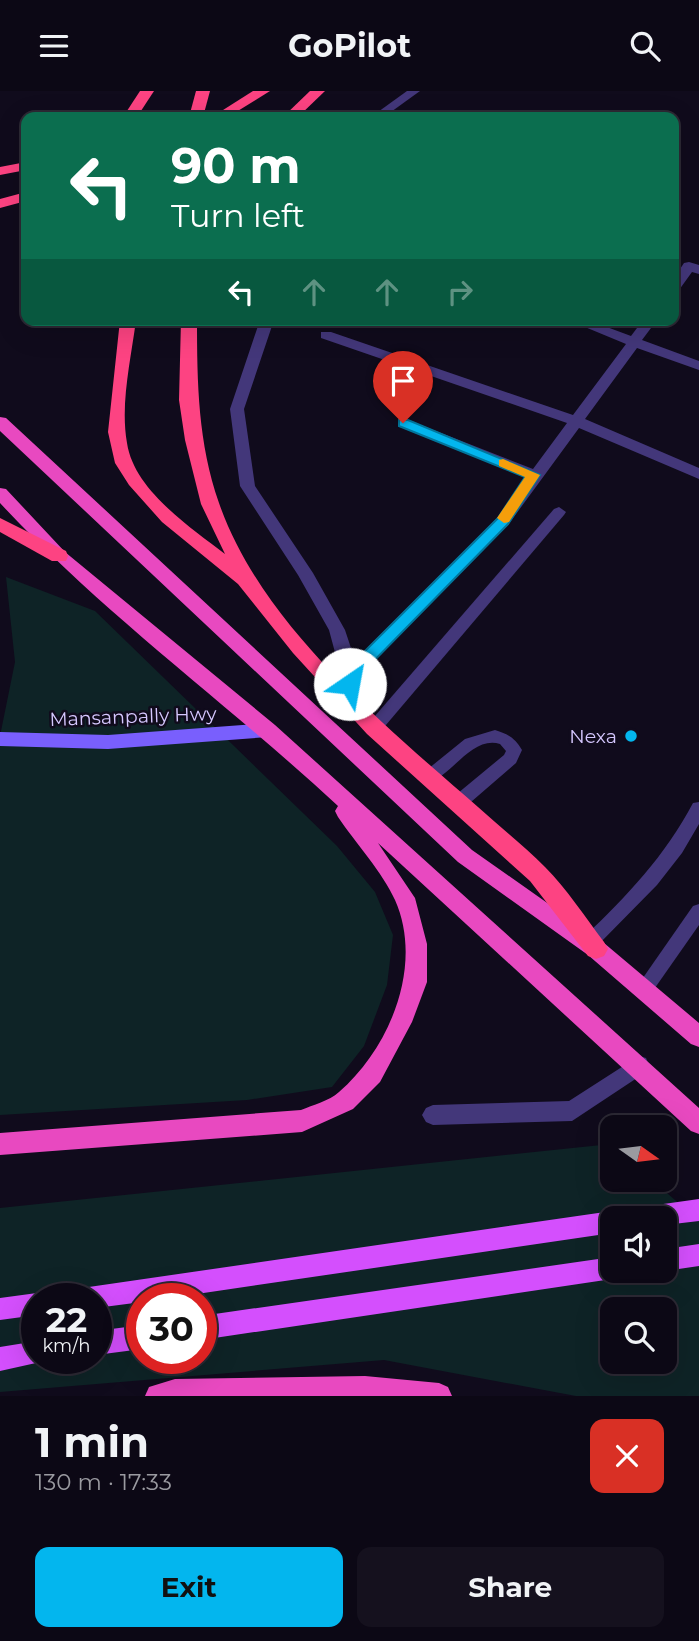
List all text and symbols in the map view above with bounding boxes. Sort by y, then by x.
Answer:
text: GoPilot [288,26,411,65]
icon: menu [35,27,73,65]
icon: search [626,27,664,65]
text: 90 m [171,136,301,195]
icon: left [56,140,147,231]
text: Turn left [171,196,305,235]
icon: left [222,273,260,311]
icon: ahead [295,273,333,311]
icon: ahead [368,273,406,311]
icon: right [441,273,479,311]
pin [373,351,433,423]
icon: arrive [384,362,422,400]
position arrow [313,647,387,721]
street label: Mansanpally Hwy [49,702,218,731]
place label: Nexa [569,725,617,748]
marker: Nexa [623,728,639,744]
north arrow [600,1115,677,1192]
map controls [600,1115,677,1374]
button: sound [600,1206,677,1283]
speed limit sign: 30 [126,1283,217,1374]
button: search [600,1297,677,1374]
text: 22 [46,1298,87,1341]
text: km/h [42,1335,91,1357]
text: 1 min [35,1416,149,1468]
button: close [590,1419,664,1493]
text: 130 m · 17:33 [35,1468,172,1496]
button: Exit [35,1547,343,1627]
button: Share [357,1547,664,1627]

